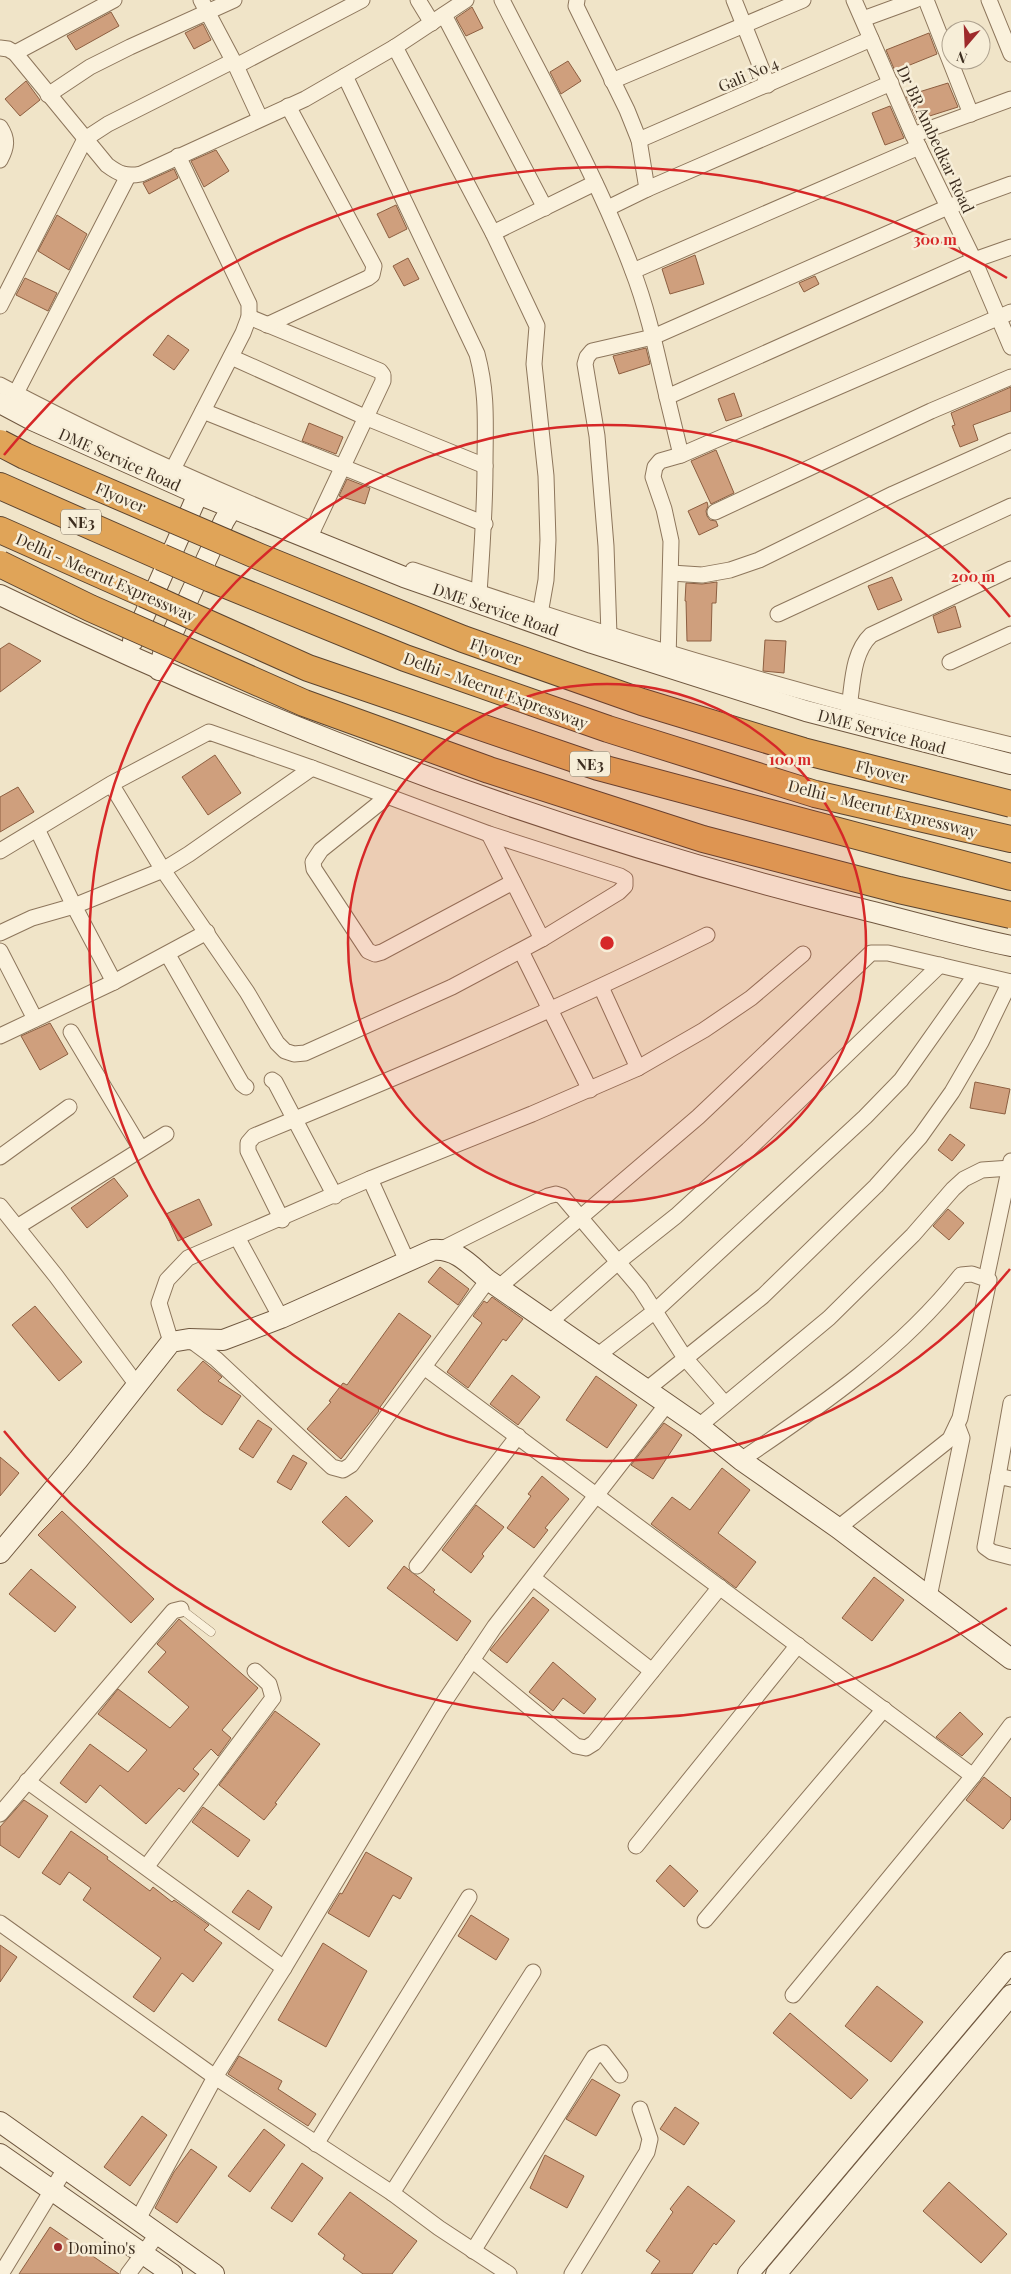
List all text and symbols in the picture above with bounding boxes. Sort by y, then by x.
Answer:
north arrow [941,20,991,70]
text: N [954,47,969,68]
street label: Gali No 4 [715,52,782,96]
street label: Dr BR Ambedkar Road [893,62,979,216]
text: 300 m [913,229,957,249]
street label: DME Service Road [56,423,184,495]
street label: Flyover [92,477,150,517]
road number: NE3 [61,510,101,534]
street label: Delhi - Meerut Expressway [13,528,199,626]
text: 200 m [951,566,996,586]
street label: DME Service Road [430,578,562,640]
street label: Flyover [468,632,524,670]
street label: Delhi - Meerut Expressway [401,647,591,733]
street label: DME Service Road [816,704,948,758]
text: 100 m [769,749,812,769]
road number: NE3 [570,752,610,776]
street label: Flyover [854,754,910,788]
street label: Delhi - Meerut Expressway [786,774,980,842]
centre of rings [598,934,616,952]
place label: Domino's [68,2237,135,2258]
marker: Domino's [52,2241,64,2253]

